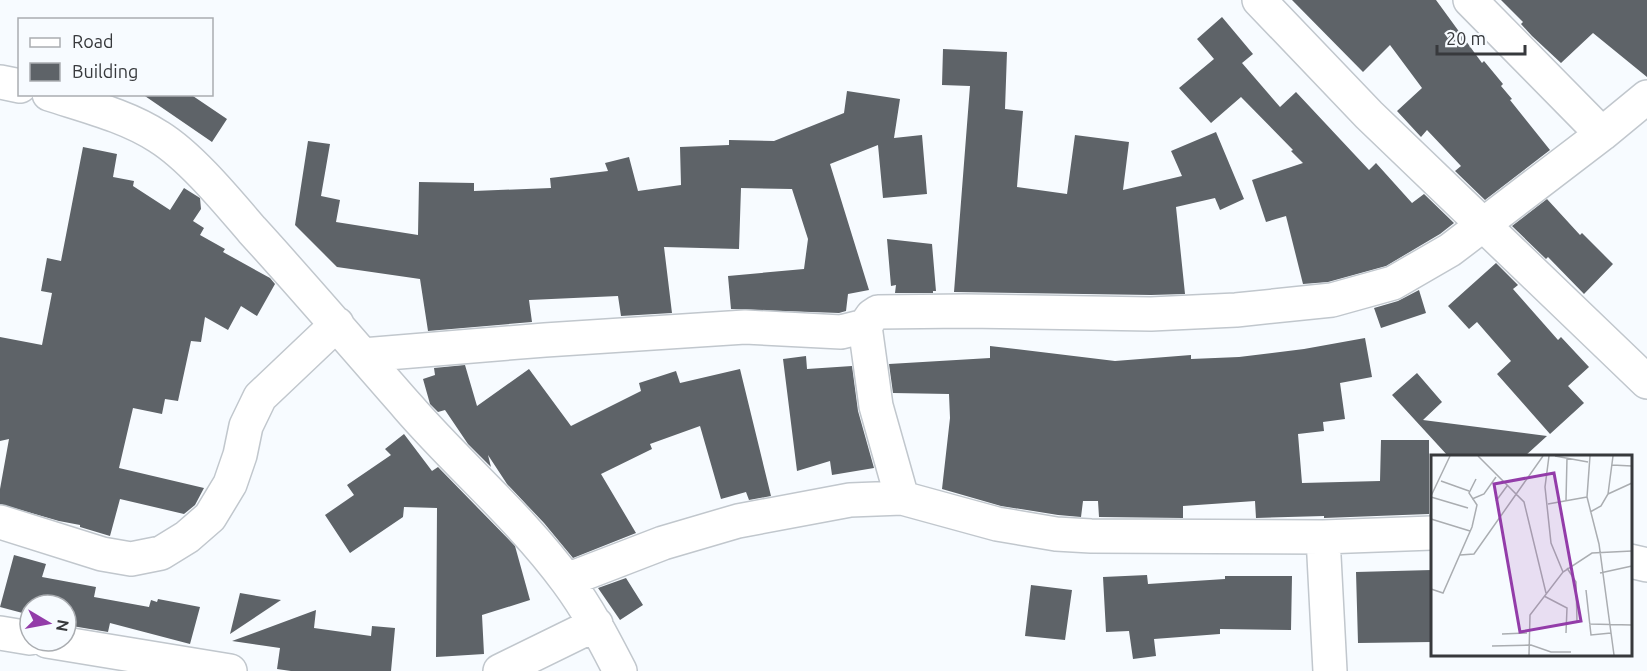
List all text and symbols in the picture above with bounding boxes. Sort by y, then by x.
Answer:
legend [18,18,213,96]
scale bar [1437,18,1526,56]
text: 20 m [1446,28,1486,48]
text: Road [72,31,114,51]
text: Building [72,61,138,81]
inset map [1431,455,1632,656]
north arrow [18,593,78,653]
text: N [53,618,73,633]

